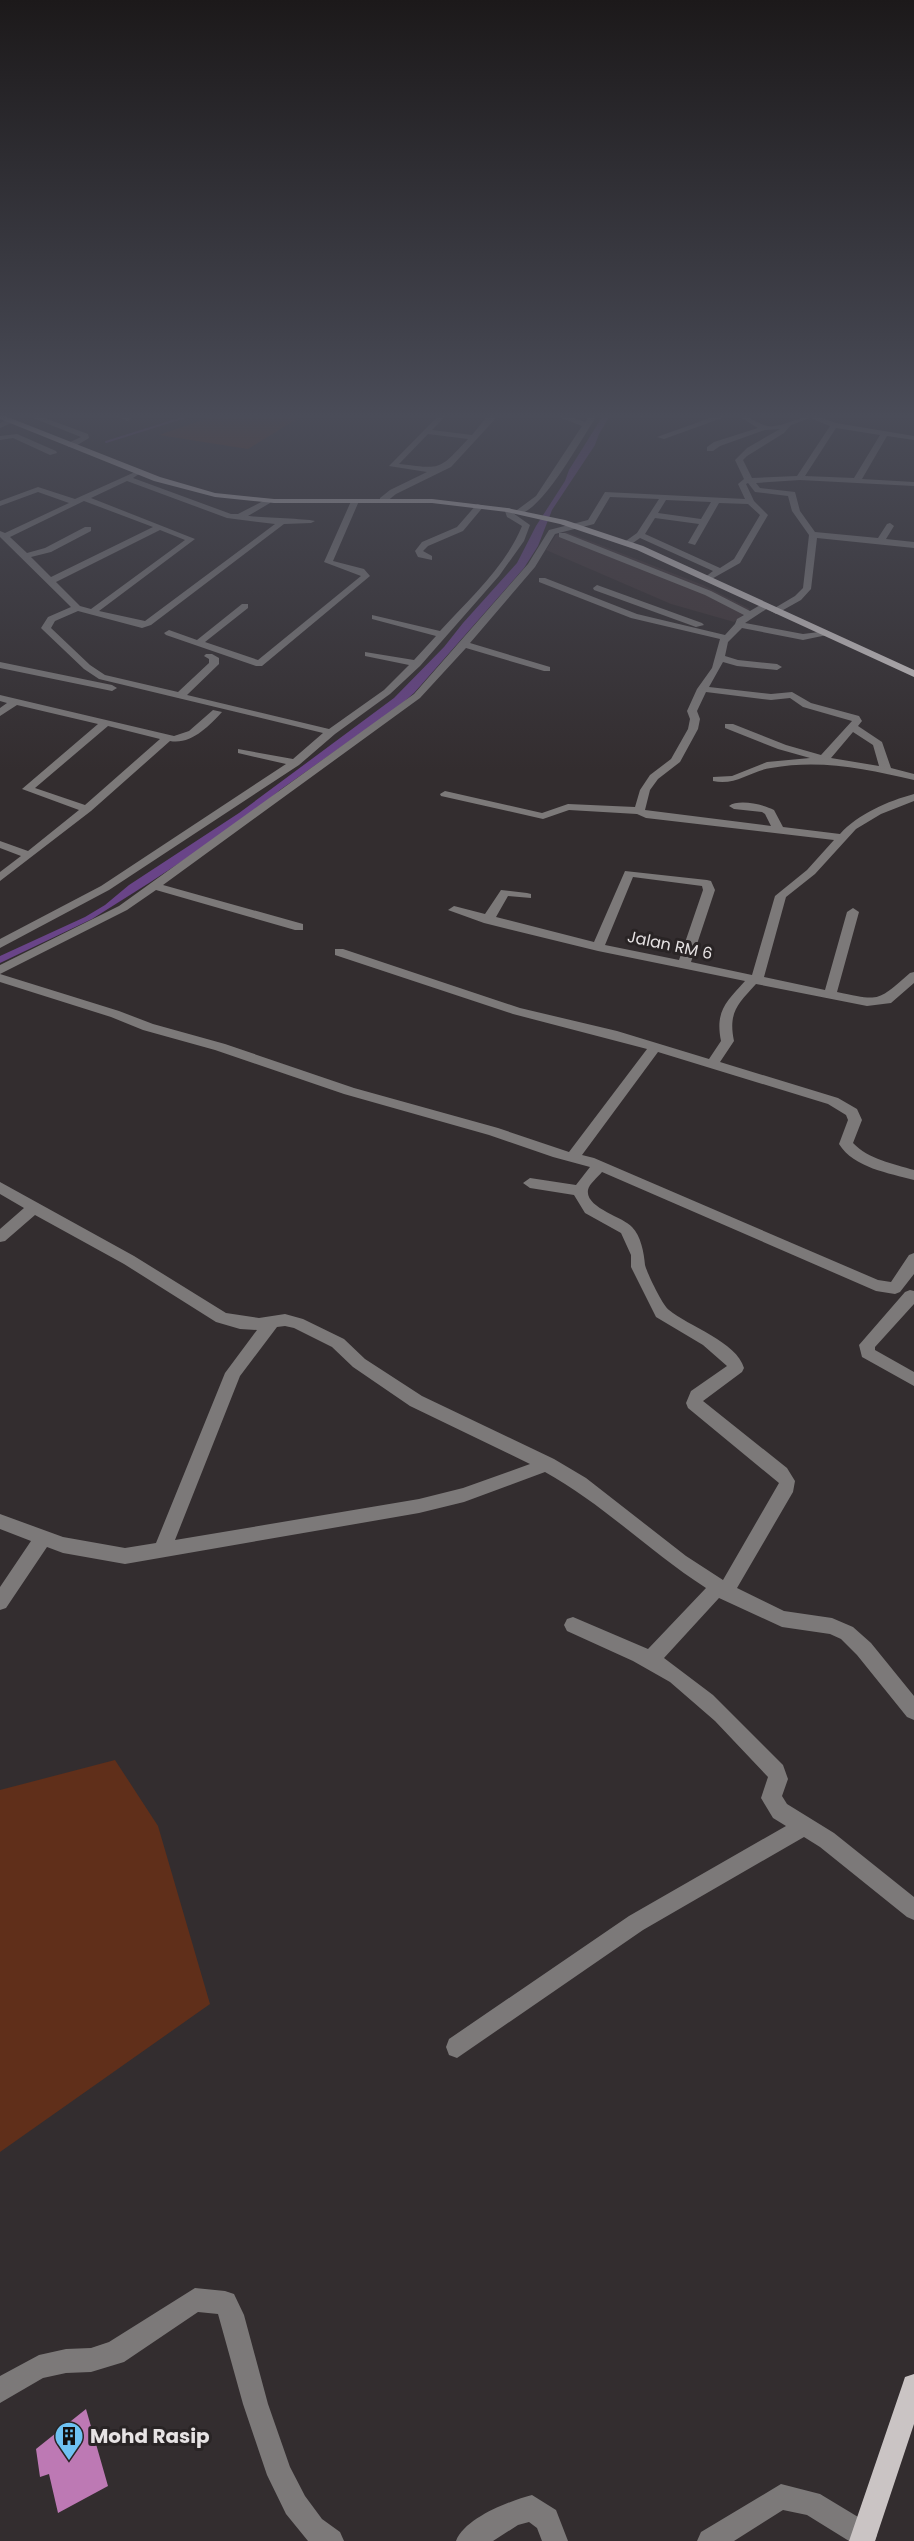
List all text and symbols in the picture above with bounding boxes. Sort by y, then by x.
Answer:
street label: Jalan RM 6 [625,925,715,965]
building icon: Mohd Rasip [53,2420,85,2462]
place label: Mohd Rasip [90,2422,210,2450]

